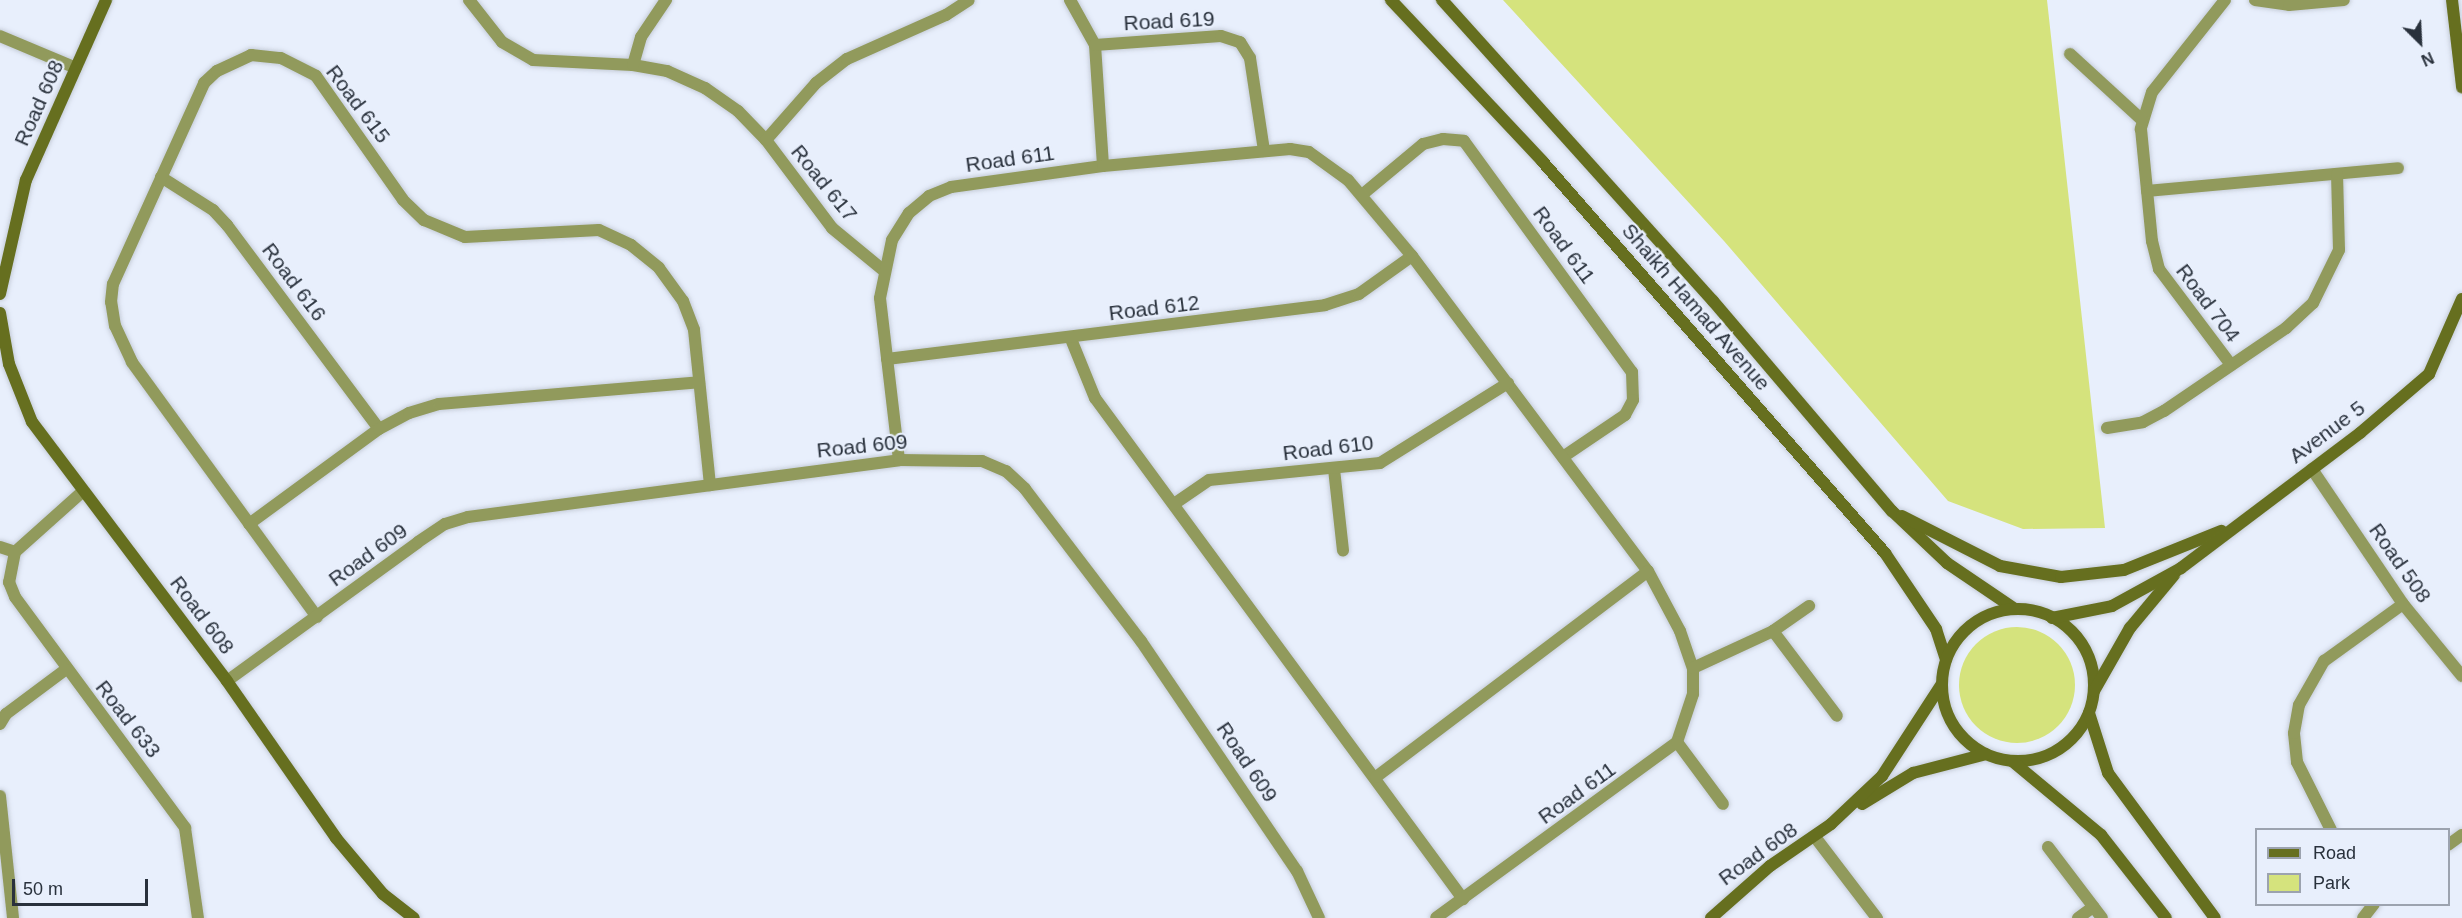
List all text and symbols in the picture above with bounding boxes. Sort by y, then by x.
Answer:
street label: Road 619 [1123,6,1215,36]
north arrow [2390,12,2450,72]
text: N [2419,49,2436,69]
street label: Road 608 [9,56,69,150]
street label: Road 615 [321,60,395,148]
street label: Road 617 [786,140,862,226]
street label: Road 611 [964,140,1056,178]
street label: Road 611 [1527,201,1601,289]
street label: Shaikh Hamad Avenue [1616,218,1776,396]
street label: Road 616 [257,238,331,326]
street label: Road 704 [2171,259,2245,347]
street label: Road 612 [1107,290,1201,326]
street label: Avenue 5 [2284,395,2370,469]
street label: Road 609 [815,429,909,463]
street label: Road 610 [1281,430,1375,466]
street label: Road 609 [324,518,412,592]
street label: Road 508 [2364,518,2436,608]
street label: Road 608 [165,571,239,659]
street label: Road 633 [90,675,166,763]
street label: Road 609 [1211,717,1283,807]
street label: Road 611 [1533,756,1621,830]
street label: Road 608 [1714,817,1802,891]
legend [2255,828,2450,906]
text: Road [2313,843,2356,863]
scale bar [15,867,152,905]
text: Park [2313,873,2350,893]
text: 50 m [23,879,63,899]

